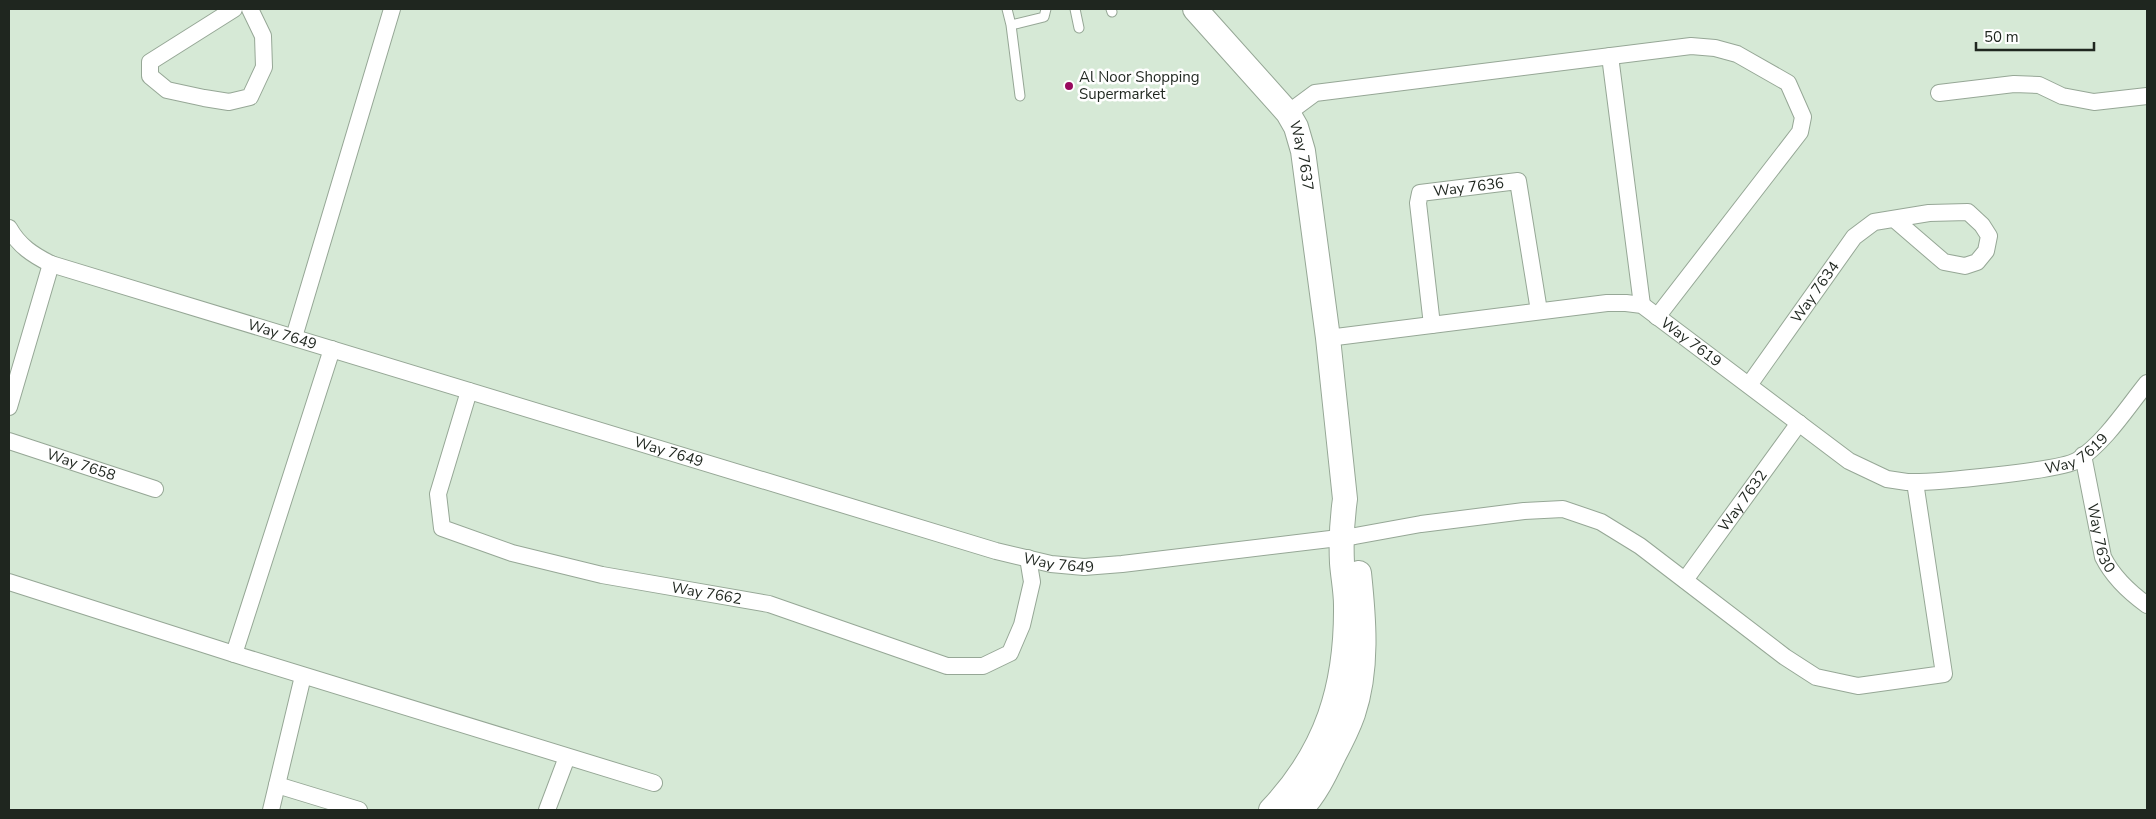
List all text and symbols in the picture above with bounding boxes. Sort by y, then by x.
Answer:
scale bar [1976,20,2094,52]
text: 50 m [1984,27,2019,47]
place label: Al Noor Shopping Supermarket [1079,67,1200,104]
marker: Al Noor Shopping Supermarket [1063,80,1075,92]
street label: Way 7637 [1285,118,1318,192]
street label: Way 7636 [1432,173,1505,201]
street label: Way 7634 [1786,257,1844,327]
street label: Way 7619 [1657,313,1726,372]
street label: Way 7649 [245,314,319,354]
street label: Way 7619 [2043,429,2113,479]
street label: Way 7649 [632,432,706,472]
street label: Way 7658 [44,444,118,485]
street label: Way 7632 [1714,466,1772,535]
street label: Way 7630 [2083,502,2120,577]
street label: Way 7649 [1021,548,1095,577]
street label: Way 7662 [670,577,743,609]

